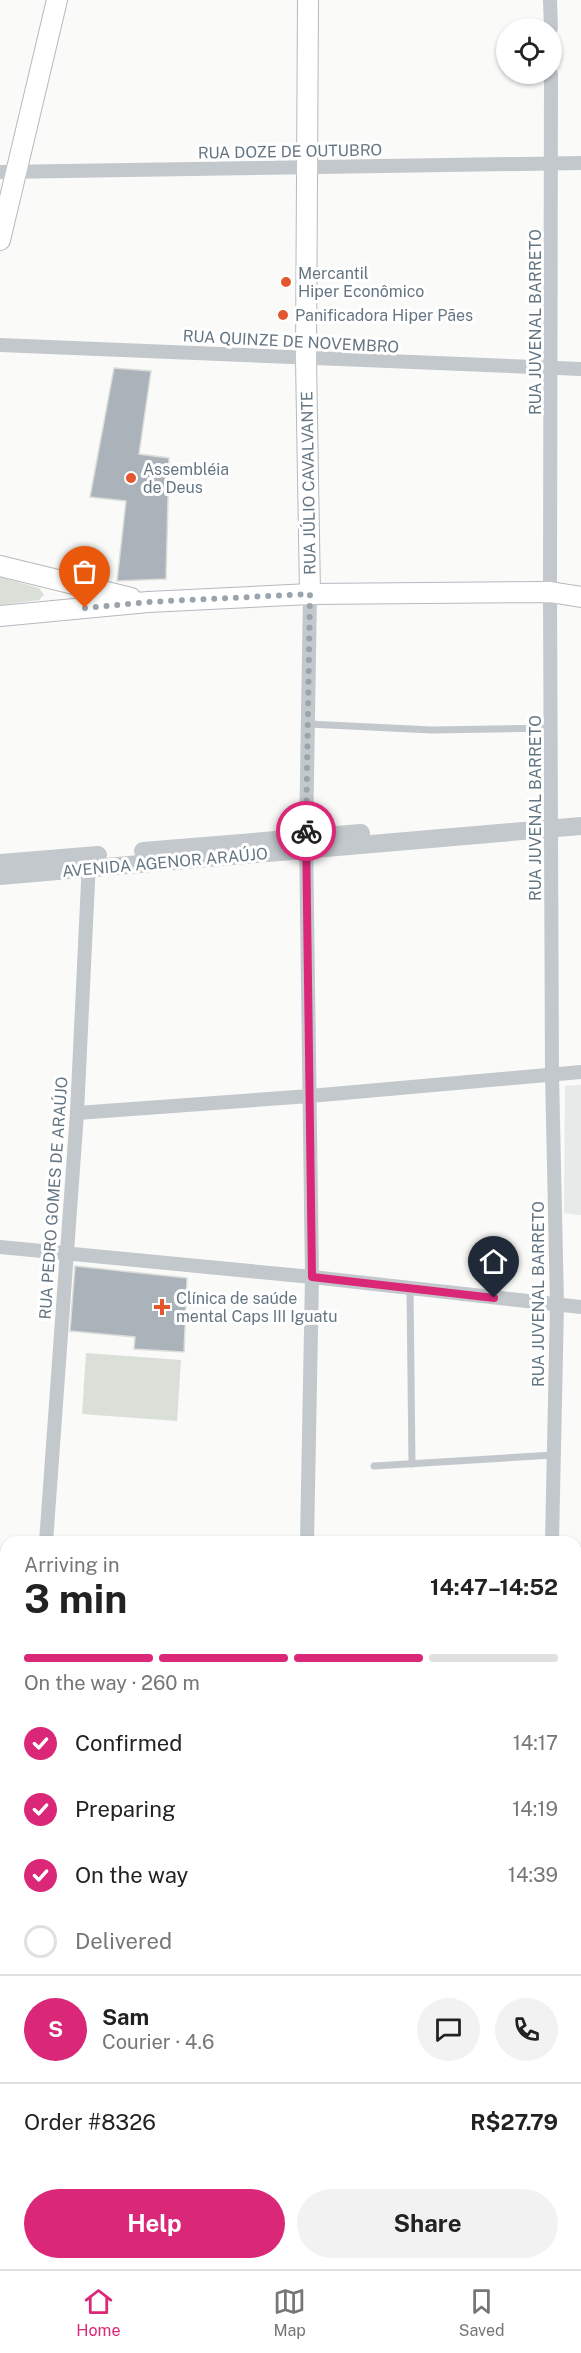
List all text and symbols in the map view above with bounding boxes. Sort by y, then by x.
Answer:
map controls [496,18,562,84]
button: locate [496,18,562,84]
street label: RUA DOZE DE OUTUBRO [198,140,382,163]
street label: RUA JUVENAL BARRETO [526,229,545,415]
place label: Mercantil Hiper Econômico [298,264,424,301]
marker: Mercantil Hiper Econômico [279,275,293,289]
place label: Panificadora Hiper Pães [295,306,473,325]
marker: Panificadora Hiper Pães [276,308,290,322]
street label: RUA QUINZE DE NOVEMBRO [182,326,400,357]
street label: RUA JÚLIO CAVALVANTE [296,391,320,575]
place label: Assembléia de Deus [143,460,229,497]
marker: Assembléia de Deus [124,471,138,485]
pin [59,546,110,608]
icon: bag [68,555,101,588]
street label: RUA JUVENAL BARRETO [526,715,545,901]
courier [276,801,336,861]
icon: bike [290,815,323,848]
street label: AVENIDA AGENOR ARAÚJO [61,843,269,881]
street label: RUA PEDRO GOMES DE ARAÚJO [35,1076,71,1320]
street label: RUA JUVENAL BARRETO [529,1201,548,1387]
pin [468,1236,519,1298]
icon: home [477,1245,510,1278]
place label: Clínica de saúde mental Caps III Iguatu [176,1289,338,1326]
marker: Clínica de saúde mental Caps III Iguatu [153,1298,171,1316]
text: Arriving in [24,1553,119,1577]
text: 14:47–14:52 [430,1574,558,1600]
text: 3 min [24,1576,127,1622]
text: On the way · 260 m [24,1671,200,1695]
icon: check [24,1727,57,1760]
text: Confirmed [75,1730,182,1756]
text: 14:17 [513,1731,558,1755]
icon: check [24,1793,57,1826]
text: Preparing [75,1796,176,1822]
text: 14:19 [512,1797,558,1821]
icon: check [24,1859,57,1892]
text: On the way [75,1862,188,1888]
text: 14:39 [508,1863,558,1887]
text: Delivered [75,1928,172,1954]
button: chat [417,1998,480,2061]
button: phone [495,1998,558,2061]
text: Sam [102,2004,149,2030]
text: S [48,2016,63,2042]
text: Courier · 4.6 [102,2030,214,2054]
text: Order #8326 [24,2109,156,2135]
text: R$27.79 [470,2109,558,2135]
button: Help [24,2189,285,2258]
button: Share [297,2189,558,2258]
tab: Home [76,2285,120,2340]
tab: Map [273,2285,306,2340]
tab: Saved [459,2285,505,2340]

